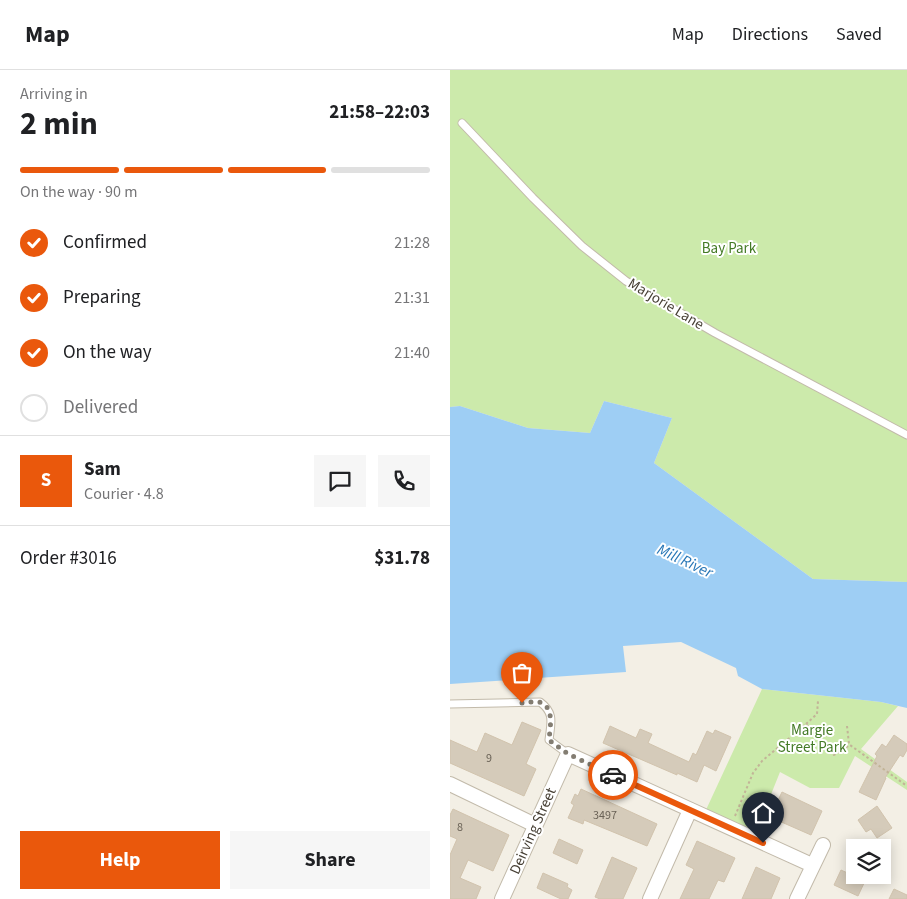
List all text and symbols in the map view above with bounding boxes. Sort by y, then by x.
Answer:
text: Map [25,17,70,52]
text: Map [672,22,704,47]
text: Directions [732,22,808,47]
text: Saved [836,22,882,47]
text: Arriving in [20,83,88,105]
text: 21:58–22:03 [329,99,430,126]
text: 2 min [20,101,98,147]
text: On the way · 90 m [20,181,137,203]
icon: check [20,229,48,257]
text: Confirmed [63,229,147,256]
text: 21:28 [394,232,430,254]
park label: Bay Park [702,238,757,259]
street label: Marjorie Lane [624,273,708,335]
icon: check [20,284,48,312]
text: Preparing [63,284,141,311]
text: 21:31 [394,287,430,309]
icon: check [20,339,48,367]
text: On the way [63,339,152,366]
text: 21:40 [394,342,430,364]
text: Delivered [63,394,138,421]
button: chat [314,455,366,507]
button: phone [378,455,430,507]
text: Sam [84,456,121,483]
text: S [41,467,51,494]
text: Courier · 4.8 [84,483,164,505]
water label: Mill River [654,539,718,584]
text: Order #3016 [20,545,117,572]
text: $31.78 [374,545,430,572]
pin [501,652,543,703]
icon: bag [508,659,536,687]
park label: Margie Street Park [778,720,847,758]
house number: 9 [486,750,492,767]
courier [588,750,638,800]
icon: car [599,761,627,789]
street label: Deirving Street [504,784,562,878]
pin [742,792,784,843]
icon: home [749,799,777,827]
house number: 3497 [593,807,617,824]
house number: 8 [457,819,463,836]
button: Help [20,831,220,889]
button: Share [230,831,430,889]
map controls [846,839,891,884]
button: layers [846,839,891,884]

